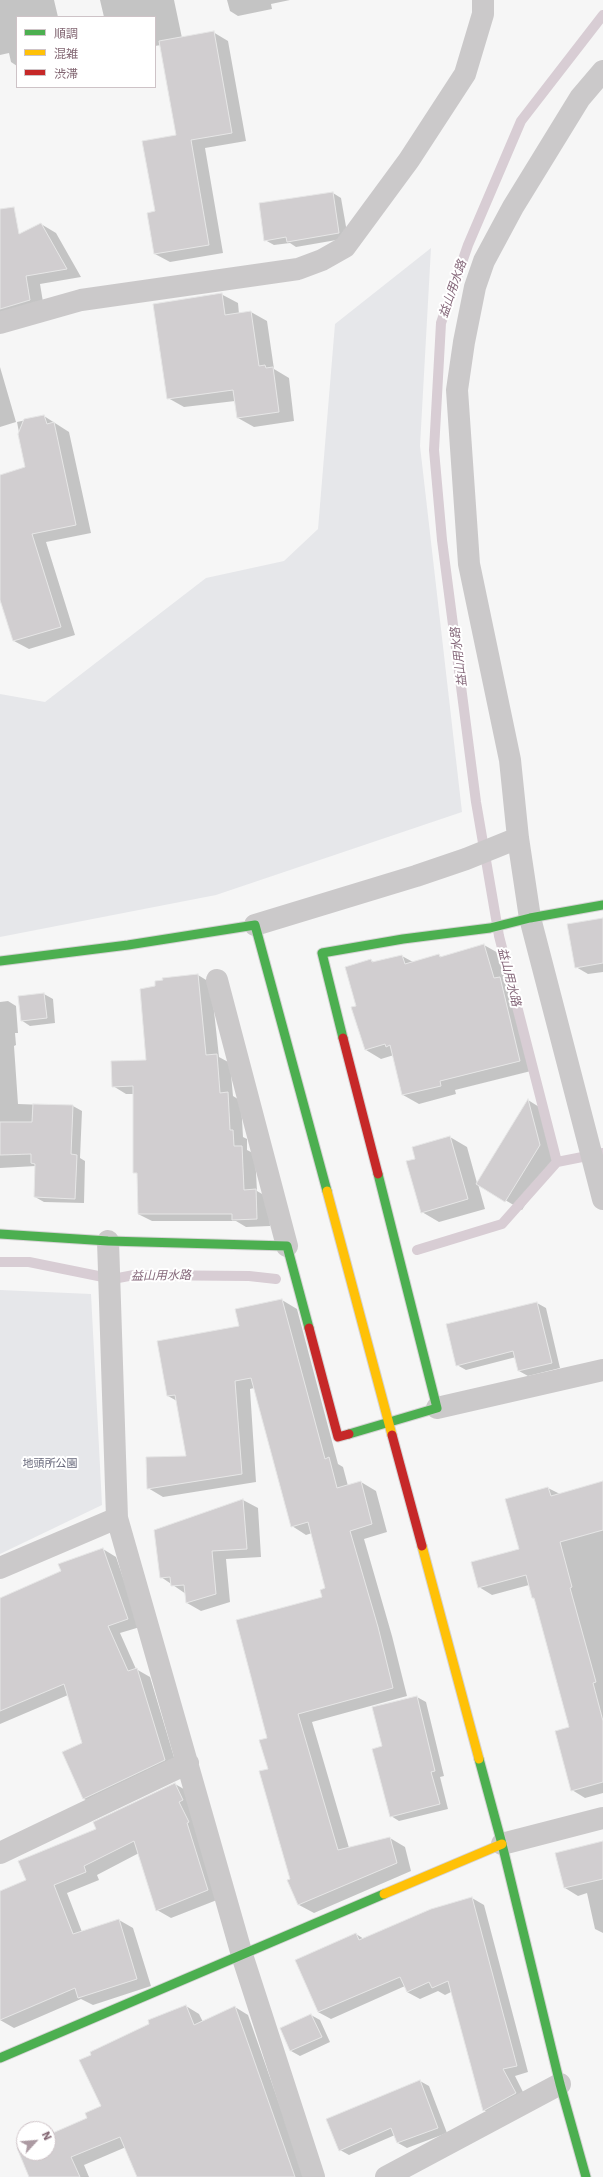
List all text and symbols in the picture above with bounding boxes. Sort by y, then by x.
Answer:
legend [16,16,156,88]
text: 順調 [54,27,78,41]
text: 混雑 [54,47,78,61]
text: 渋滞 [54,67,78,81]
water label: 益山用水路 [436,258,470,320]
water label: 益山用水路 [448,626,470,688]
water label: 益山用水路 [495,946,523,1008]
water label: 益山用水路 [131,1268,191,1284]
park label: 地頭所公園 [23,1457,77,1471]
north arrow [16,2121,56,2161]
text: N [39,2129,54,2142]

